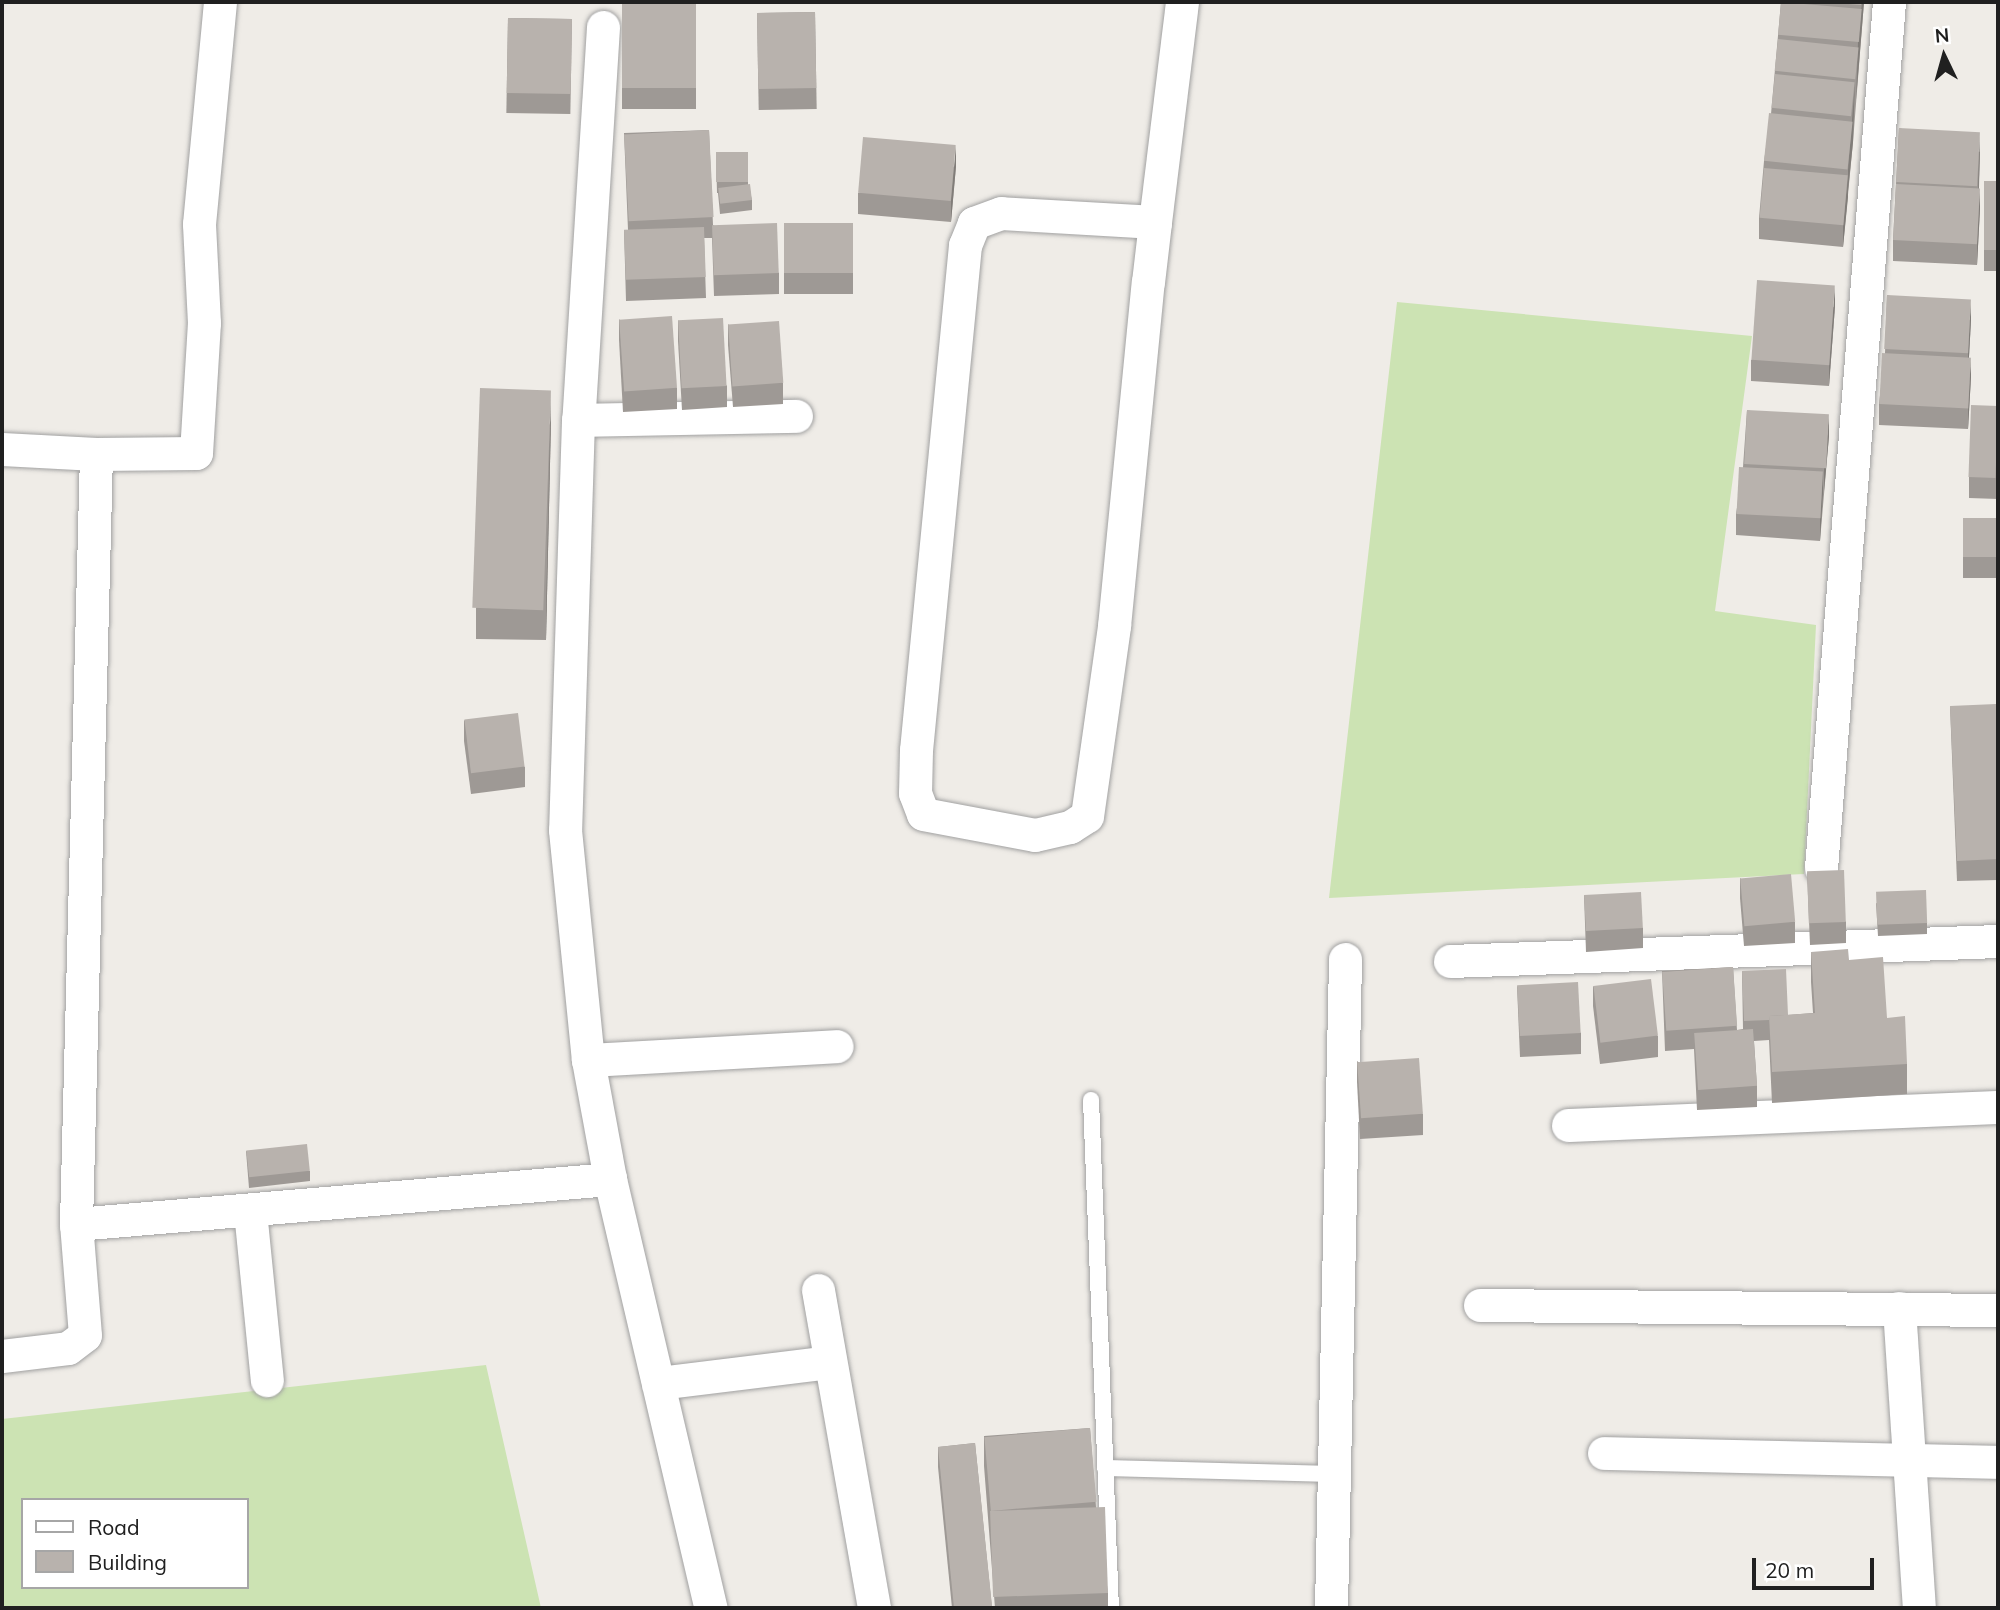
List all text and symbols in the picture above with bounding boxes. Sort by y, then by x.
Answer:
north arrow [1909,21,1979,91]
text: N [1934,23,1950,48]
legend [21,1498,248,1589]
text: Road [88,1514,139,1540]
scale bar [1755,1544,1878,1588]
text: Building [88,1549,167,1575]
text: 20 m [1765,1557,1814,1583]

